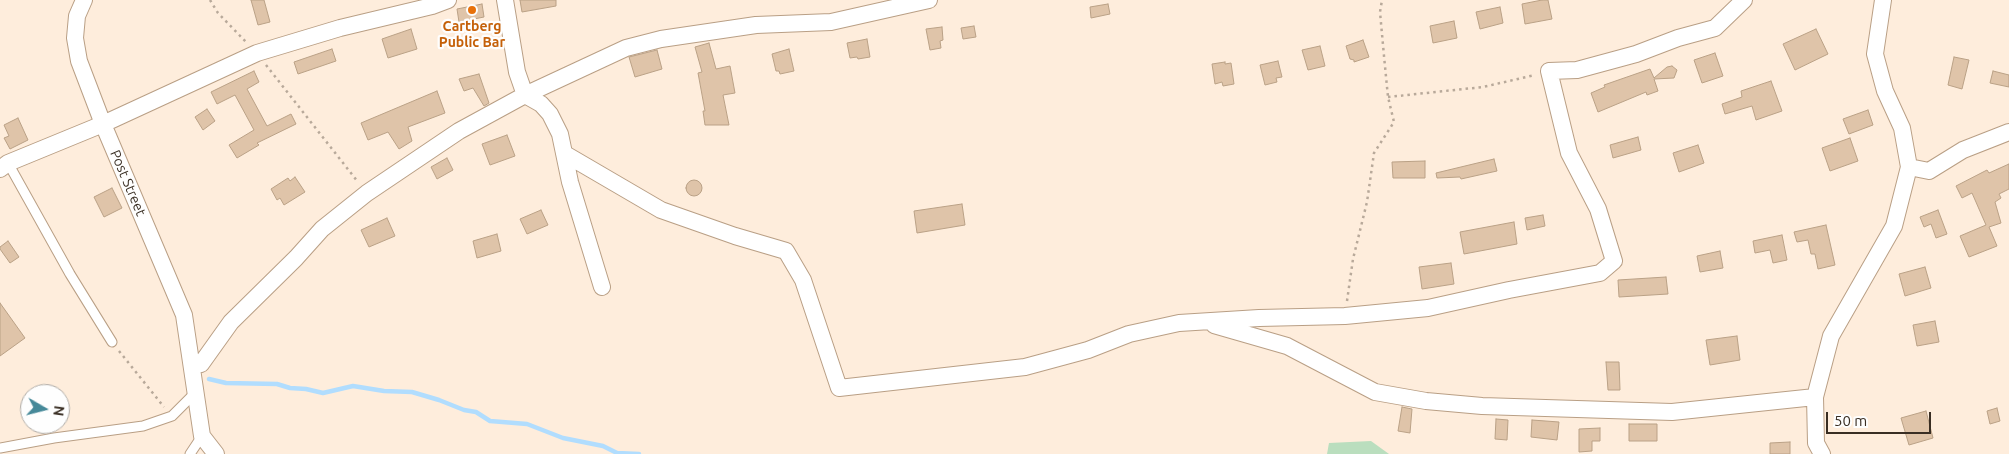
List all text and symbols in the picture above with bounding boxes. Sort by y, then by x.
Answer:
marker: Cartberg Public Bar [466,4,478,16]
place label: Cartberg Public Bar [439,18,505,50]
street label: Post Street [107,147,149,219]
north arrow [20,384,70,434]
scale bar [1829,402,1934,434]
text: N [50,405,68,417]
text: 50 m [1834,412,1867,429]

